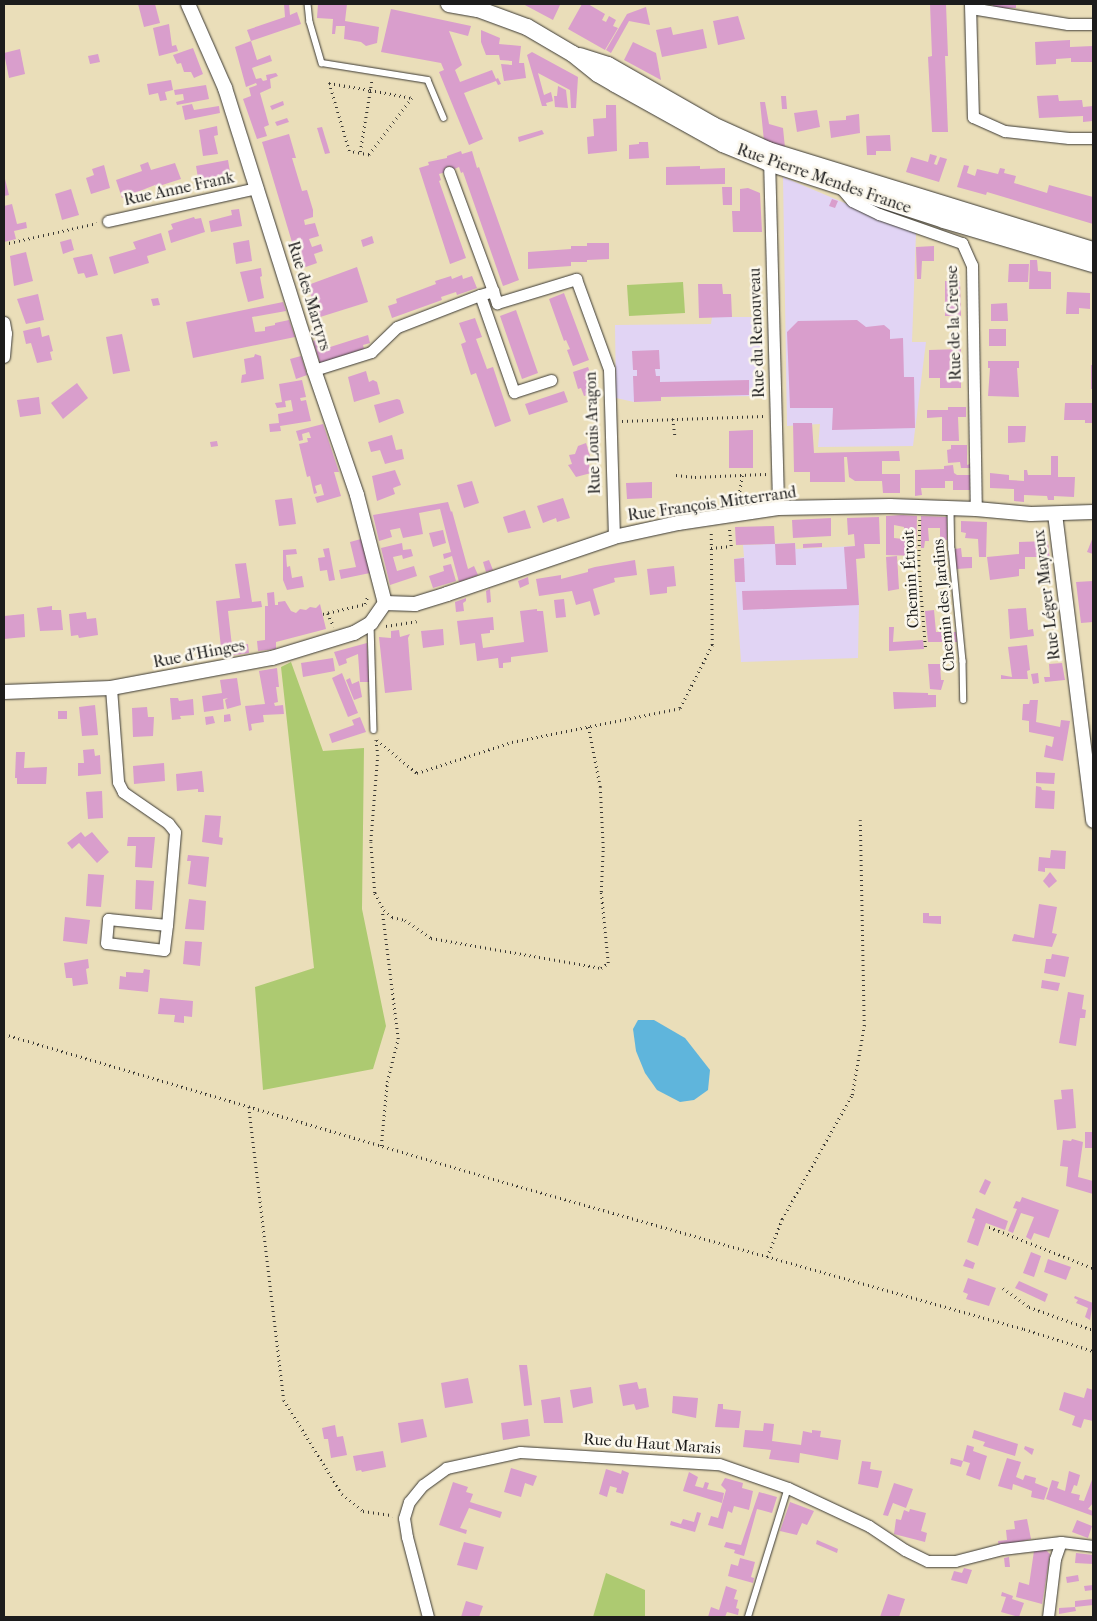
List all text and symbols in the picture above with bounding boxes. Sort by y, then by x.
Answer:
street label: Rue Pierre Mendes France [734,140,914,218]
street label: Rue Anne Frank [122,168,236,210]
street label: Rue des Martyrs [283,239,335,353]
street label: Rue de la Creuse [942,265,966,381]
street label: Rue du Renouveau [745,268,769,398]
street label: Rue Louis Aragon [581,371,605,495]
street label: Rue François Mitterrand [626,483,798,525]
street label: Chemin Étroit [899,529,923,629]
street label: Rue Léger Mayeux [1029,529,1065,661]
street label: Chemin des Jardins [929,538,959,672]
street label: Rue d'Hinges [152,636,246,672]
street label: Rue du Haut Marais [583,1430,721,1458]

